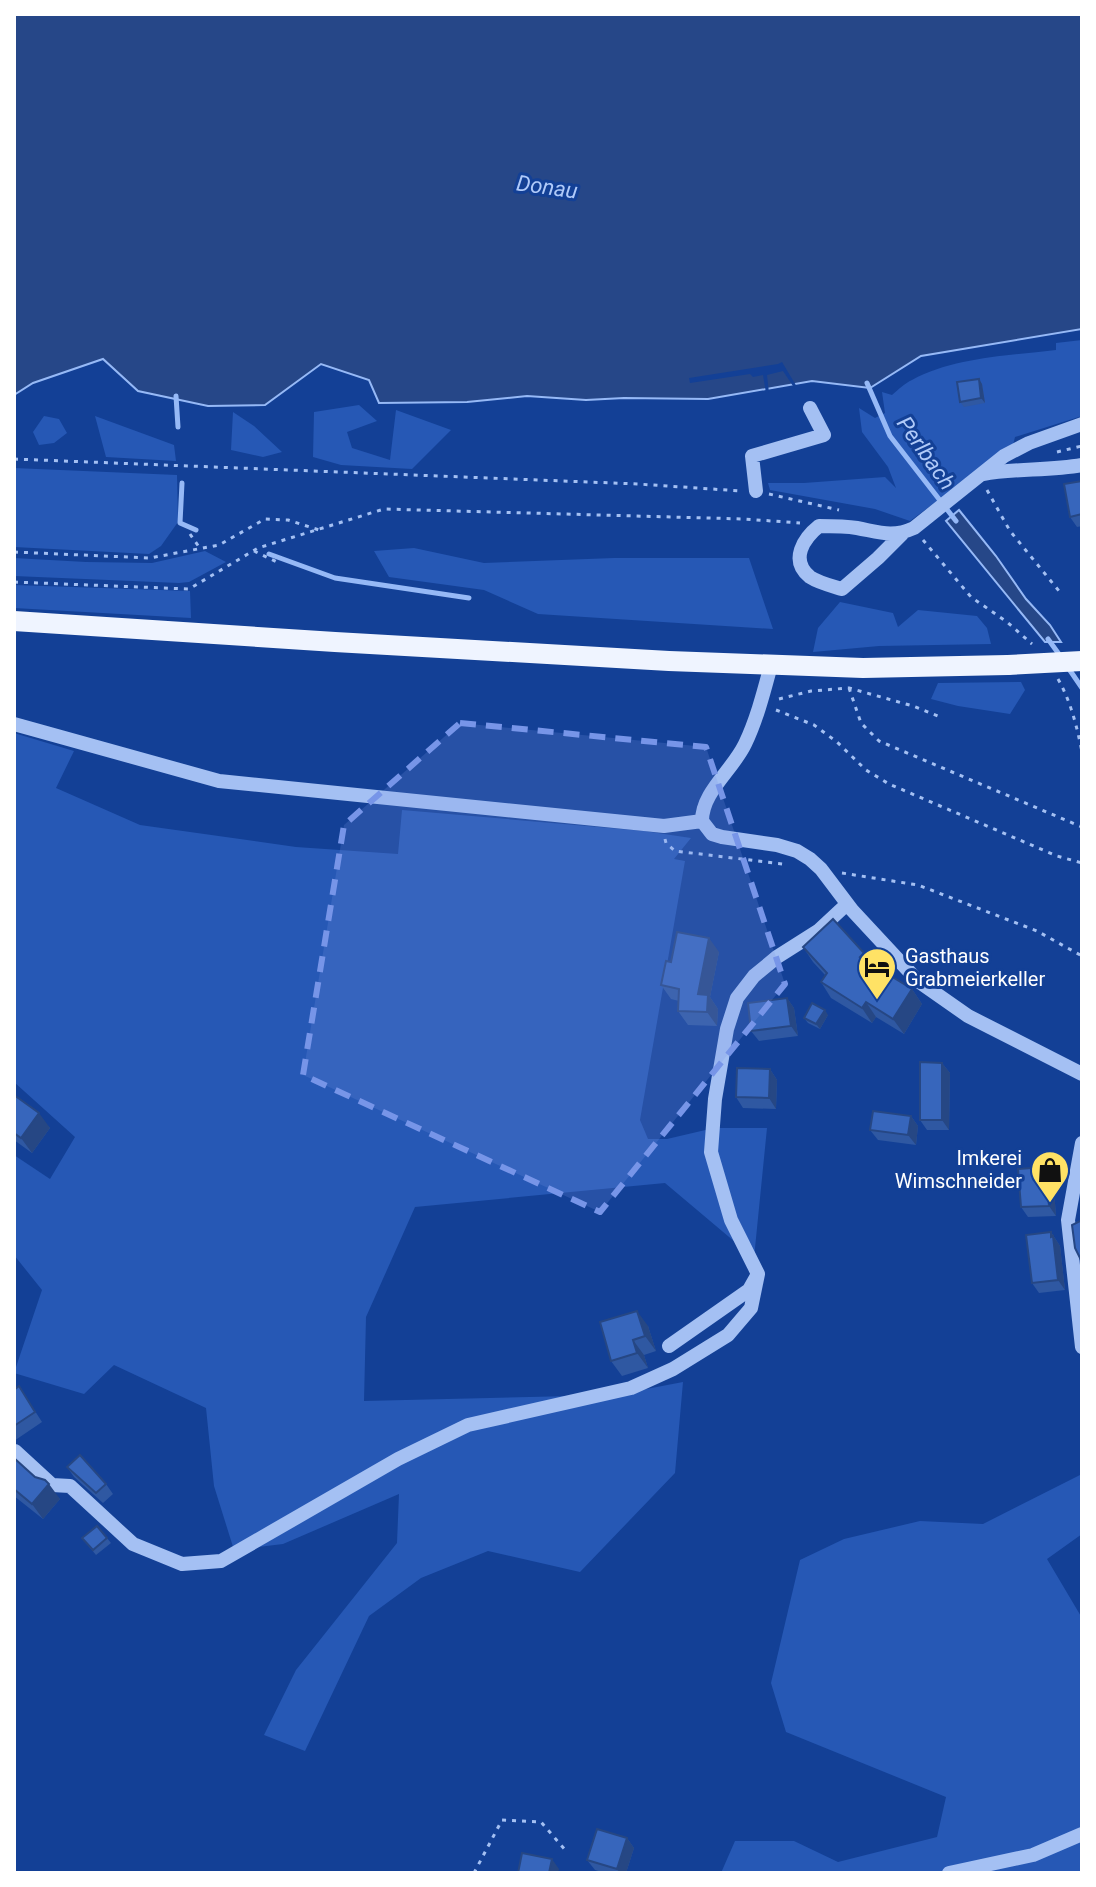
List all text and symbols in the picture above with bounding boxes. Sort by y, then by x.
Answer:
water label: Donau [515,170,579,204]
water label: Perlbach [892,412,960,494]
place label: Gasthaus Grabmeierkeller [905,944,1045,991]
hotel icon: Gasthaus Grabmeierkeller [856,946,898,1001]
place label: Imkerei Wimschneider [895,1146,1022,1193]
shop icon: Imkerei Wimschneider [1029,1149,1071,1204]

